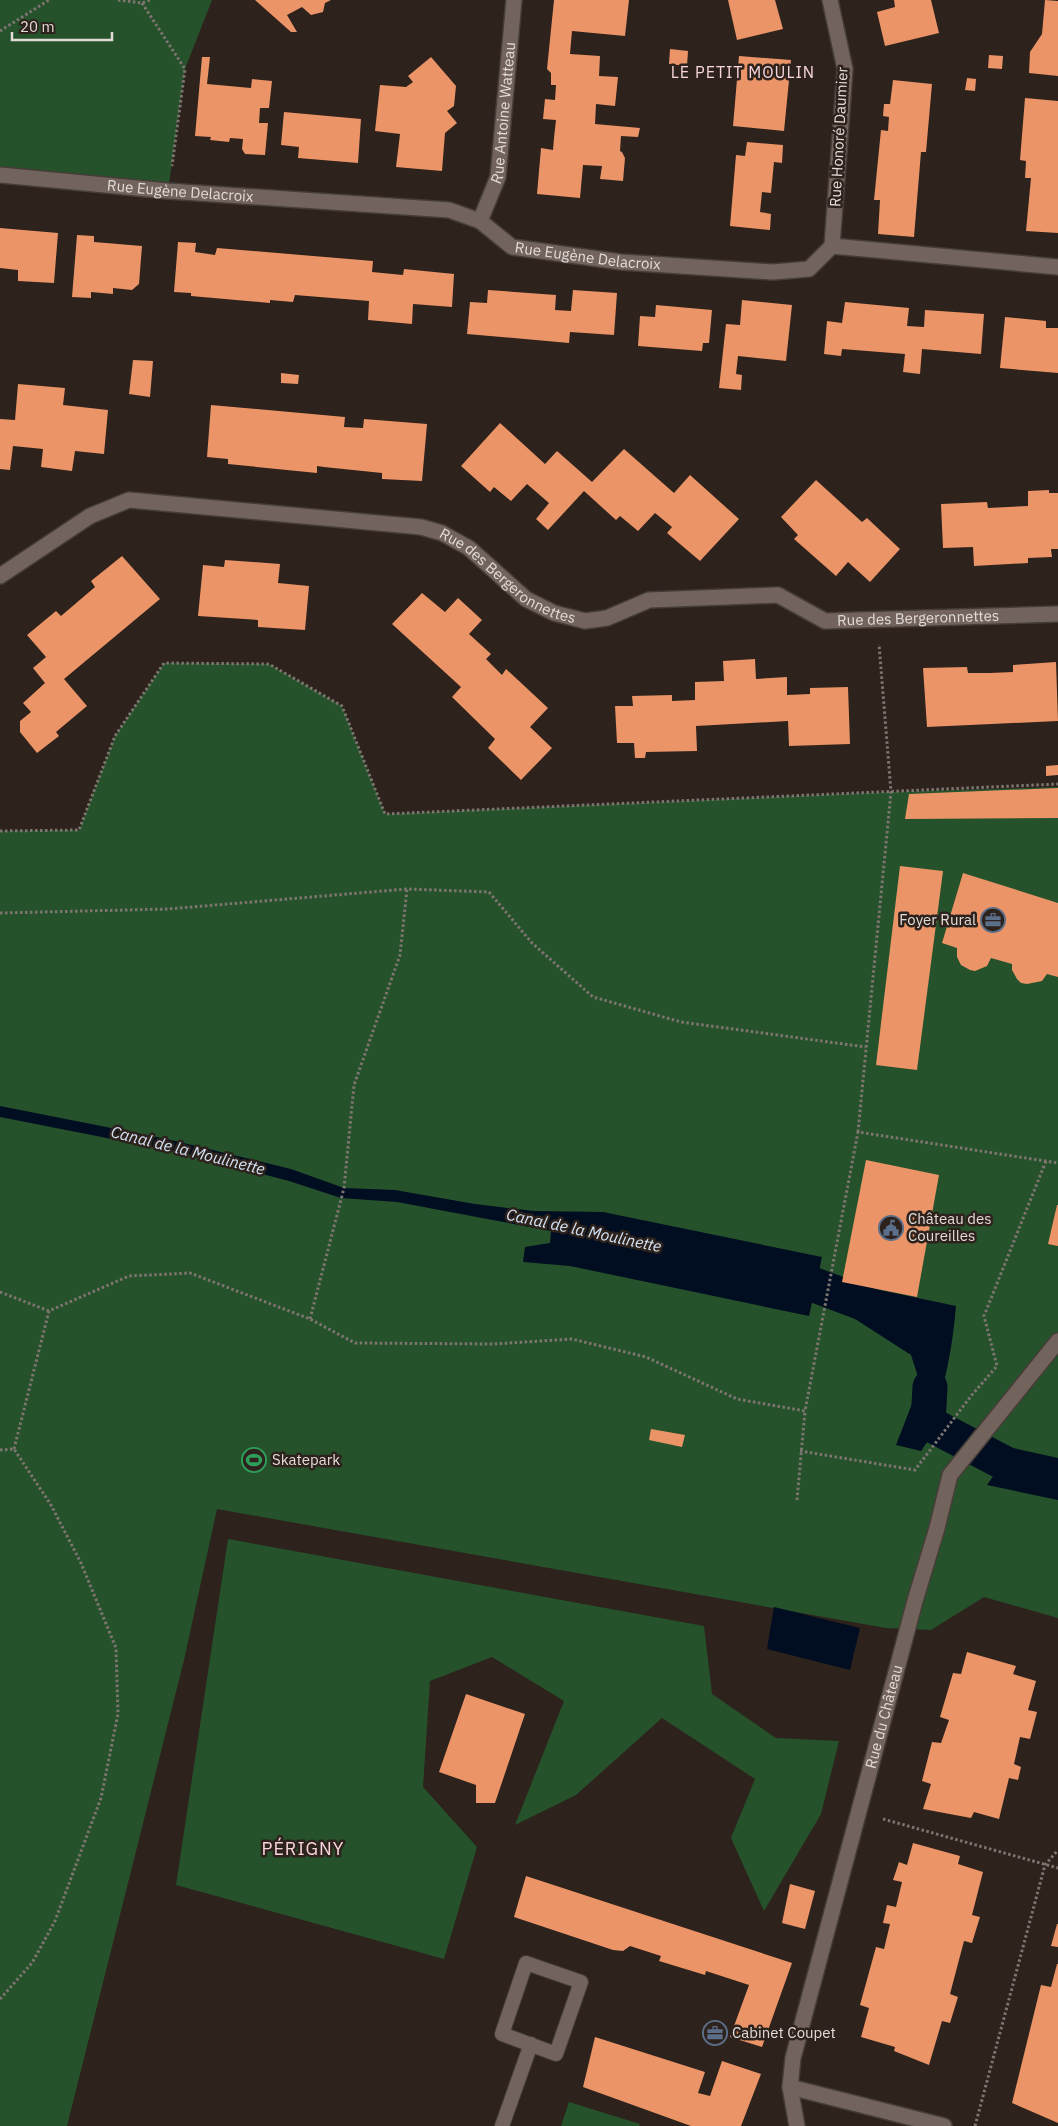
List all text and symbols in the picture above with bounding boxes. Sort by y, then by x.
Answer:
scale bar [12,10,112,42]
text: 20 m [20,17,55,36]
street label: Rue Antoine Watteau [486,41,519,187]
district label: LE PETIT MOULIN [671,62,815,82]
street label: Rue Honoré Daumier [825,66,852,207]
street label: Rue Eugène Delacroix [106,175,255,206]
street label: Rue Eugène Delacroix [514,238,662,274]
street label: Rue des Bergeronnettes [436,524,578,627]
street label: Rue des Bergeronnettes [837,606,999,630]
office icon: Foyer Rural [980,907,1006,933]
place label: Foyer Rural [899,910,976,929]
water label: Canal de la Moulinette [109,1121,267,1179]
water label: Canal de la Moulinette [505,1204,663,1256]
place label: Château des Coureilles [908,1209,992,1245]
public building icon: Château des Coureilles [878,1215,904,1241]
sports icon: Skatepark [241,1447,267,1473]
place label: Skatepark [272,1450,340,1469]
street label: Rue du Château [861,1663,907,1771]
district label: PÉRIGNY [261,1837,345,1860]
office icon: Cabinet Coupet [702,2020,728,2046]
place label: Cabinet Coupet [732,2023,836,2042]

